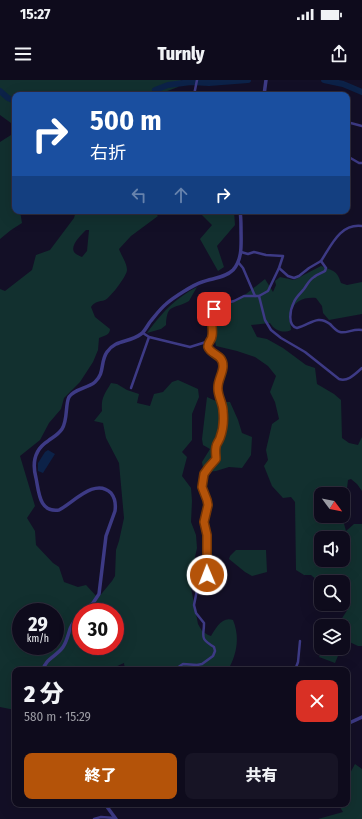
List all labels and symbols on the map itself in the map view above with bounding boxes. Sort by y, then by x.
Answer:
pin [197,292,231,326]
north arrow [314,487,350,523]
position arrow [186,554,228,596]
speed limit sign: 30 [72,603,124,655]

